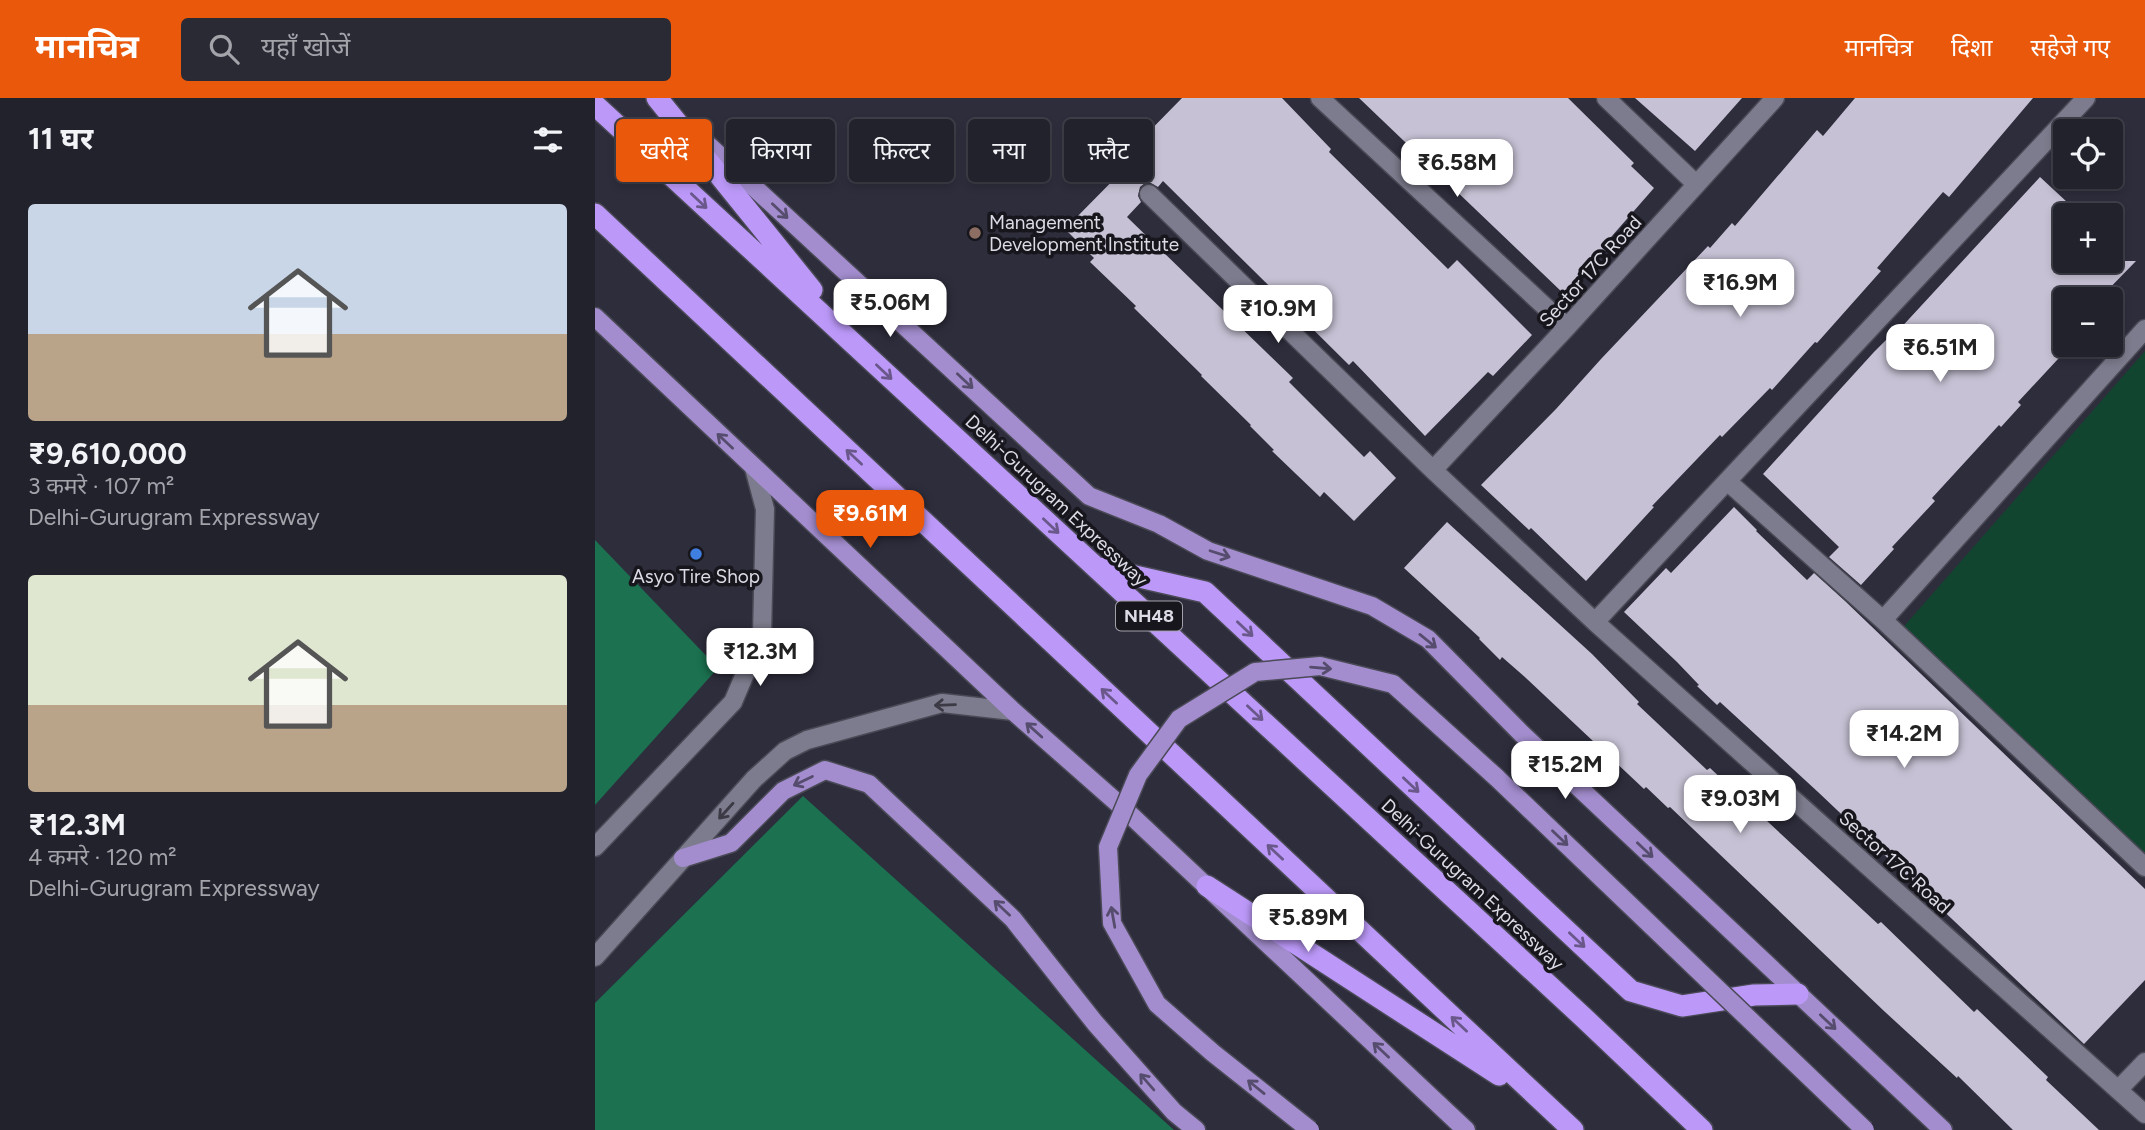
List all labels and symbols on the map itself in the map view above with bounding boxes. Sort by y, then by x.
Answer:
pin: ₹6.58M [1400,140,1514,199]
one-way arrow [690,192,707,209]
one-way arrow [771,202,788,219]
place label: Management Development Institute [989,211,1179,256]
street label: Sector 17C Road [1534,211,1646,332]
marker: Management Development Institute [967,225,983,241]
pin: ₹16.9M [1683,260,1797,319]
pin: ₹5.06M [833,280,947,339]
pin: ₹10.9M [1221,286,1335,345]
pin: ₹6.51M [1883,324,1997,384]
one-way arrow [875,363,892,380]
one-way arrow [956,373,973,390]
street label: Delhi-Gurugram Expressway [961,410,1153,591]
one-way arrow [717,432,734,449]
one-way arrow [845,449,863,465]
pin: ₹9.61M [813,490,927,550]
one-way arrow [1042,518,1060,534]
marker: Asyo Tire Shop [688,546,704,562]
one-way arrow [1208,549,1230,562]
place label: Asyo Tire Shop [632,565,760,588]
road number: NH48 [1116,602,1182,630]
one-way arrow [1236,621,1254,637]
pin: ₹12.3M [703,628,817,688]
one-way arrow [1419,633,1437,649]
one-way arrow [1309,662,1332,675]
one-way arrow [1101,688,1118,705]
one-way arrow [934,698,957,712]
one-way arrow [1246,705,1263,722]
pin: ₹14.2M [1847,710,1961,770]
one-way arrow [1025,722,1043,738]
pin: ₹15.2M [1508,742,1622,801]
one-way arrow [793,774,814,788]
one-way arrow [1402,776,1419,793]
pin: ₹9.03M [1683,776,1797,835]
street label: Delhi-Gurugram Expressway [1377,794,1569,975]
one-way arrow [718,801,734,819]
street label: Sector 17C Road [1834,806,1955,918]
one-way arrow [1551,830,1568,847]
one-way arrow [1636,842,1654,858]
one-way arrow [1267,843,1284,860]
pin: ₹5.89M [1251,894,1365,954]
one-way arrow [993,900,1011,916]
one-way arrow [1106,907,1119,929]
one-way arrow [1568,932,1586,948]
one-way arrow [1820,1014,1837,1031]
one-way arrow [1450,1016,1468,1032]
one-way arrow [1373,1041,1390,1058]
one-way arrow [1139,1074,1155,1092]
one-way arrow [1248,1080,1266,1095]

